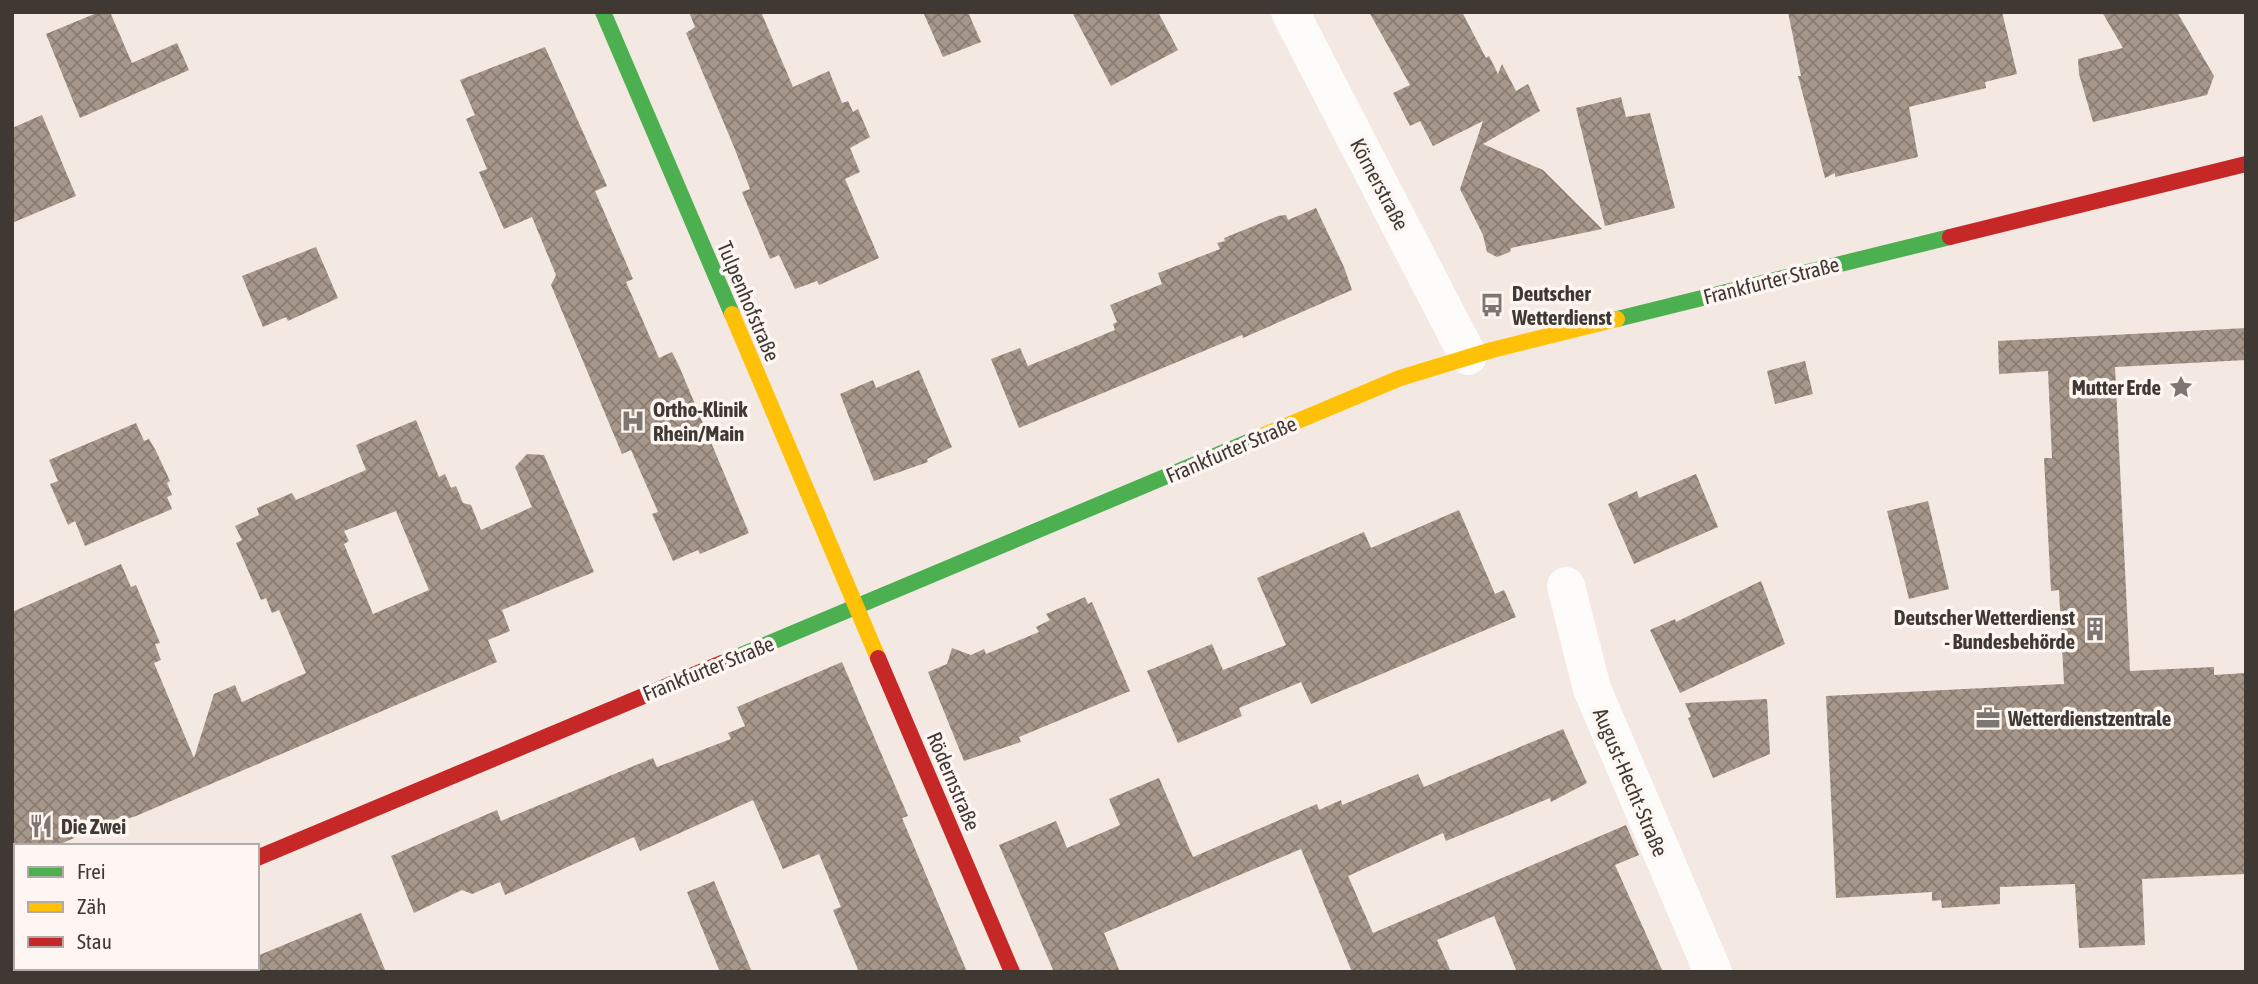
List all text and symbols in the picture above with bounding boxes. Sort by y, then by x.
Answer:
street label: Körnerstraße [1346,134,1414,234]
street label: Tulpenhofstraße [713,237,785,365]
street label: Frankfurter Straße [1701,252,1841,308]
place label: Deutscher Wetterdienst [1511,281,1612,329]
bus stop icon: Deutscher Wetterdienst [1478,291,1506,319]
place icon: Mutter Erde [2167,373,2195,401]
place label: Mutter Erde [2072,375,2161,399]
place label: Ortho-Klinik Rhein/Main [653,397,748,445]
hospital icon: Ortho-Klinik Rhein/Main [619,407,647,435]
street label: Frankfurter Straße [1162,411,1300,487]
place label: Deutscher Wetterdienst - Bundesbehörde [1894,605,2075,653]
building icon: Deutscher Wetterdienst - Bundesbehörde [2081,615,2109,643]
street label: Frankfurter Straße [639,631,777,705]
street label: August-Hecht-Straße [1589,704,1673,860]
office icon: Wetterdienstzentrale [1974,704,2002,732]
place label: Wetterdienstzentrale [2007,706,2171,730]
street label: Rödernstraße [923,728,985,834]
restaurant icon: Die Zwei [27,812,55,840]
place label: Die Zwei [61,814,126,838]
legend [14,844,259,970]
text: Frei [77,859,106,883]
text: Zäh [77,894,106,918]
text: Stau [77,929,112,953]

